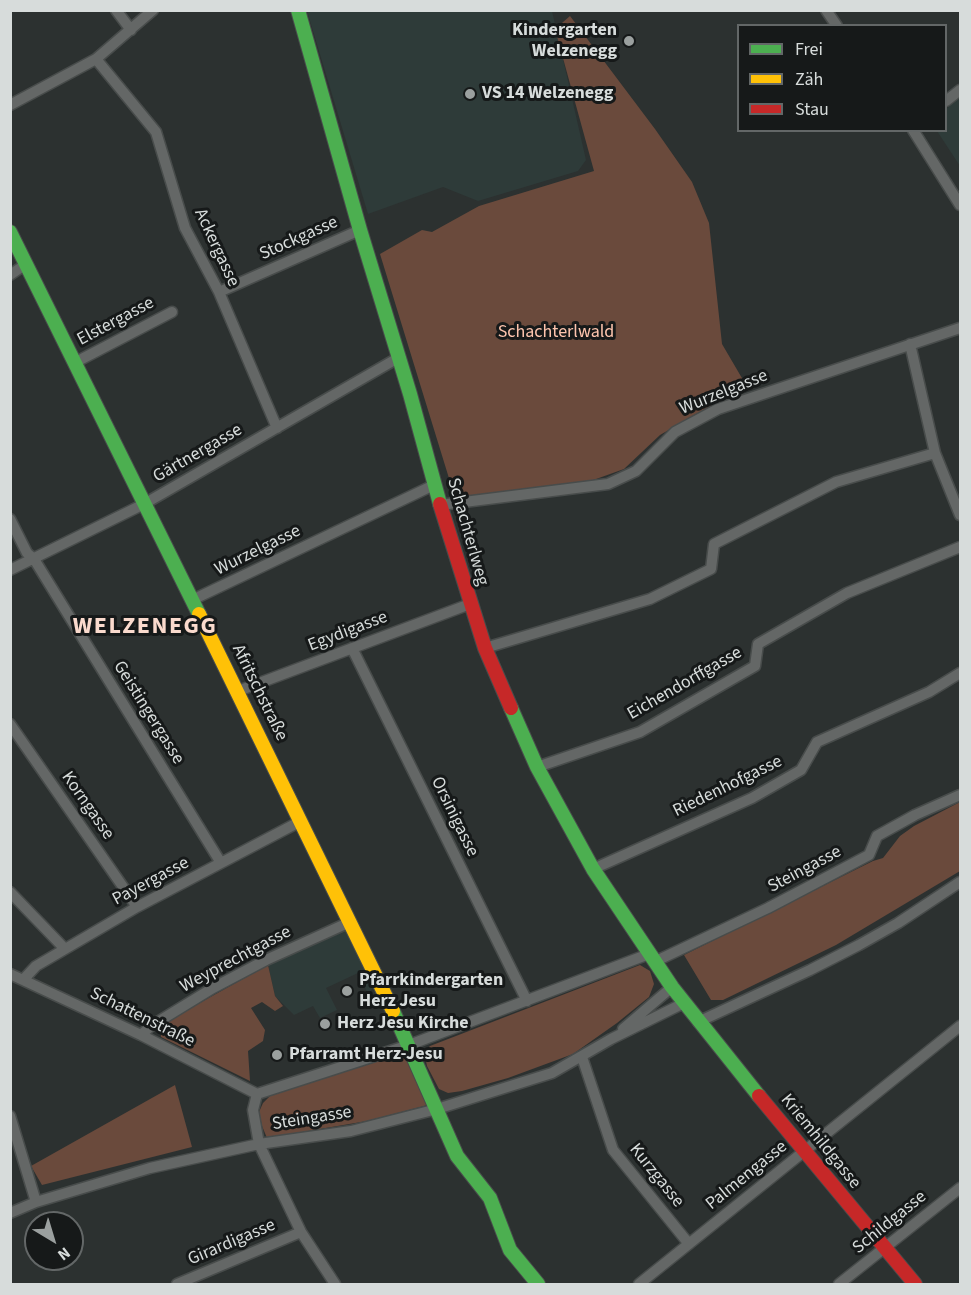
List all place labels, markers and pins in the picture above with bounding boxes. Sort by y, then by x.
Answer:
place label: Kindergarten Welzenegg [512,20,617,63]
marker: Kindergarten Welzenegg [622,34,636,48]
place label: VS 14 Welzenegg [482,83,613,105]
marker: VS 14 Welzenegg [463,87,477,101]
place label: Pfarrkindergarten Herz Jesu [359,970,503,1012]
marker: Pfarrkindergarten Herz Jesu [340,984,354,998]
place label: Herz Jesu Kirche [337,1013,469,1035]
marker: Herz Jesu Kirche [318,1017,332,1031]
place label: Pfarramt Herz-Jesu [289,1044,443,1066]
marker: Pfarramt Herz-Jesu [270,1048,284,1062]

